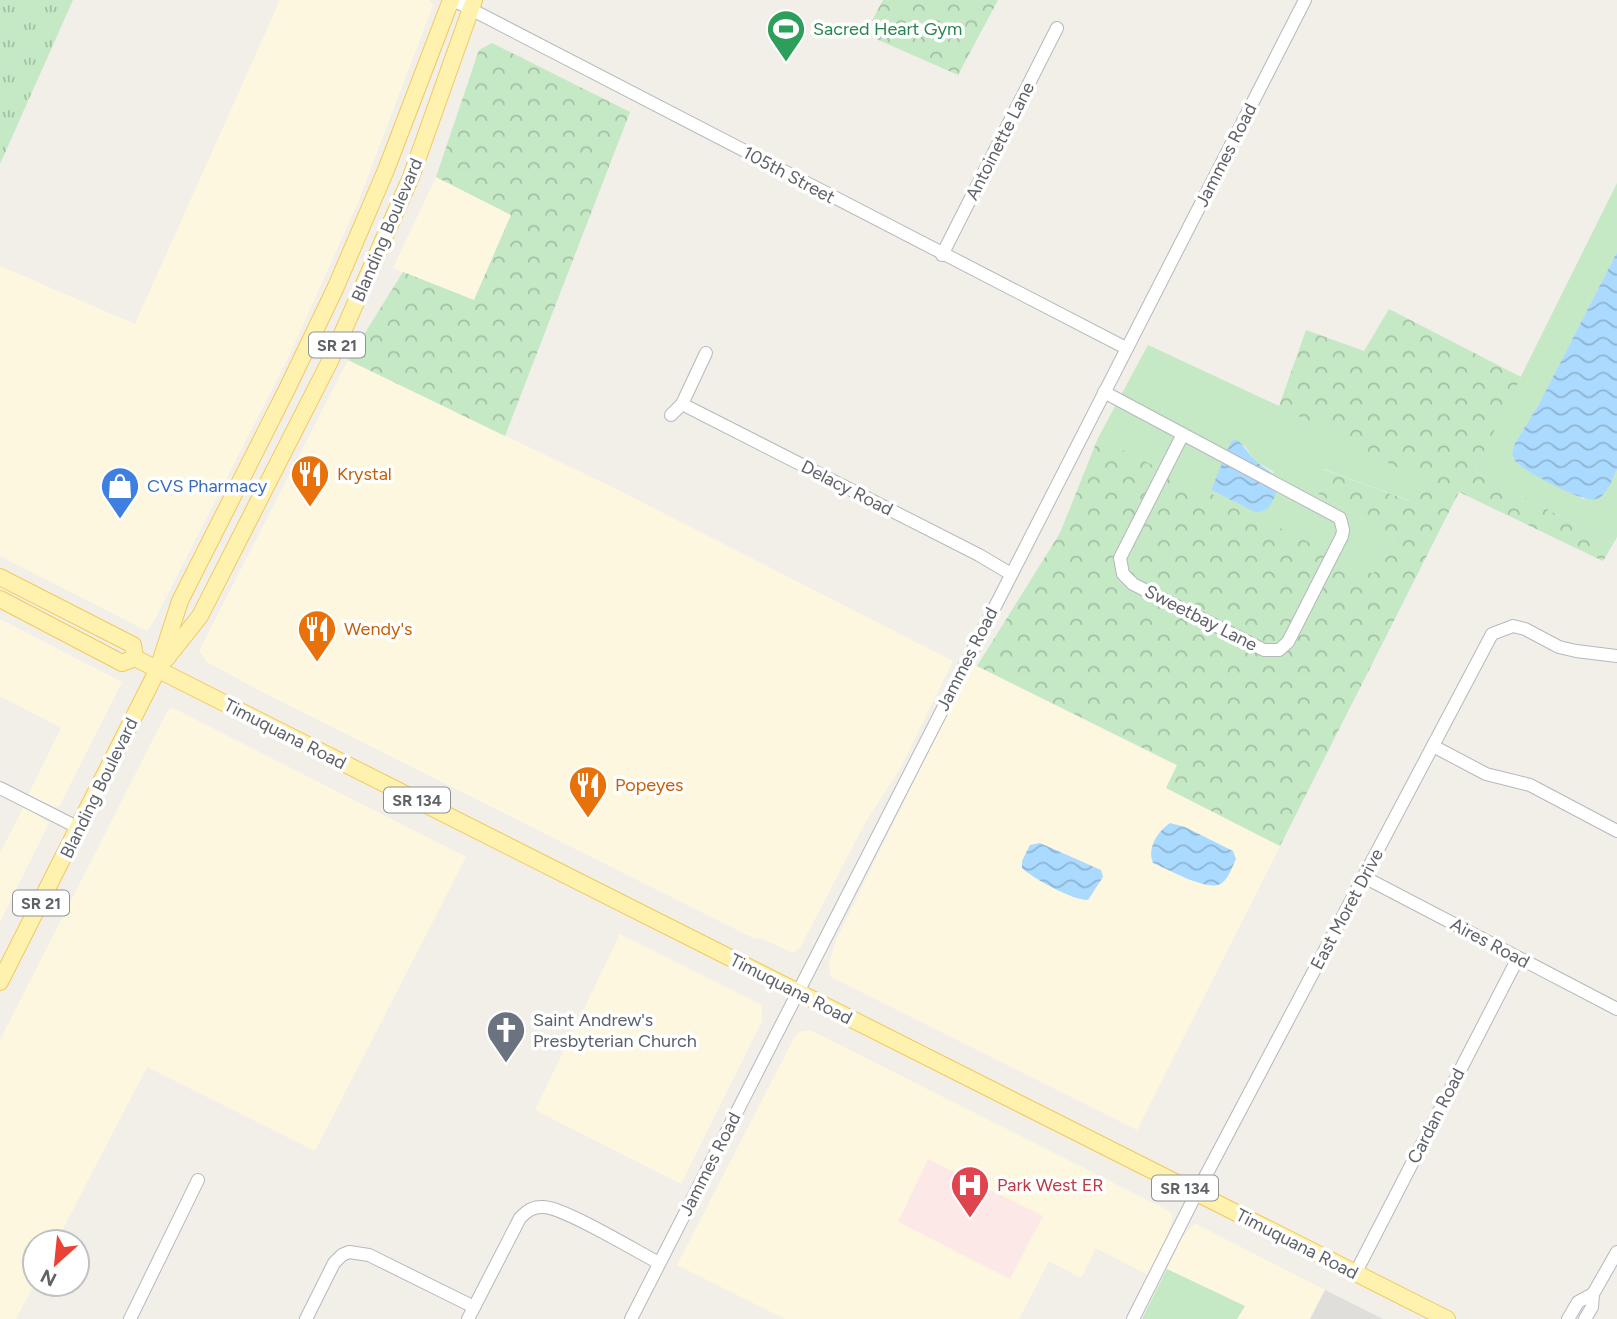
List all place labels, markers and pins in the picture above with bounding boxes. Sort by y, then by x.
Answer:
sports icon: Sacred Heart Gym [765,8,807,63]
place label: Sacred Heart Gym [813,18,962,40]
restaurant icon: Krystal [289,453,331,508]
place label: Krystal [337,463,392,485]
shop icon: CVS Pharmacy [99,465,141,520]
place label: CVS Pharmacy [147,475,268,497]
restaurant icon: Wendy's [296,608,338,663]
place label: Wendy's [344,618,412,640]
restaurant icon: Popeyes [567,764,609,819]
place label: Popeyes [615,774,683,796]
church icon: Saint Andrew's Presbyterian Church [485,1009,527,1064]
place label: Saint Andrew's Presbyterian Church [533,1009,697,1052]
hospital icon: Park West ER [949,1164,991,1219]
place label: Park West ER [997,1174,1104,1196]

